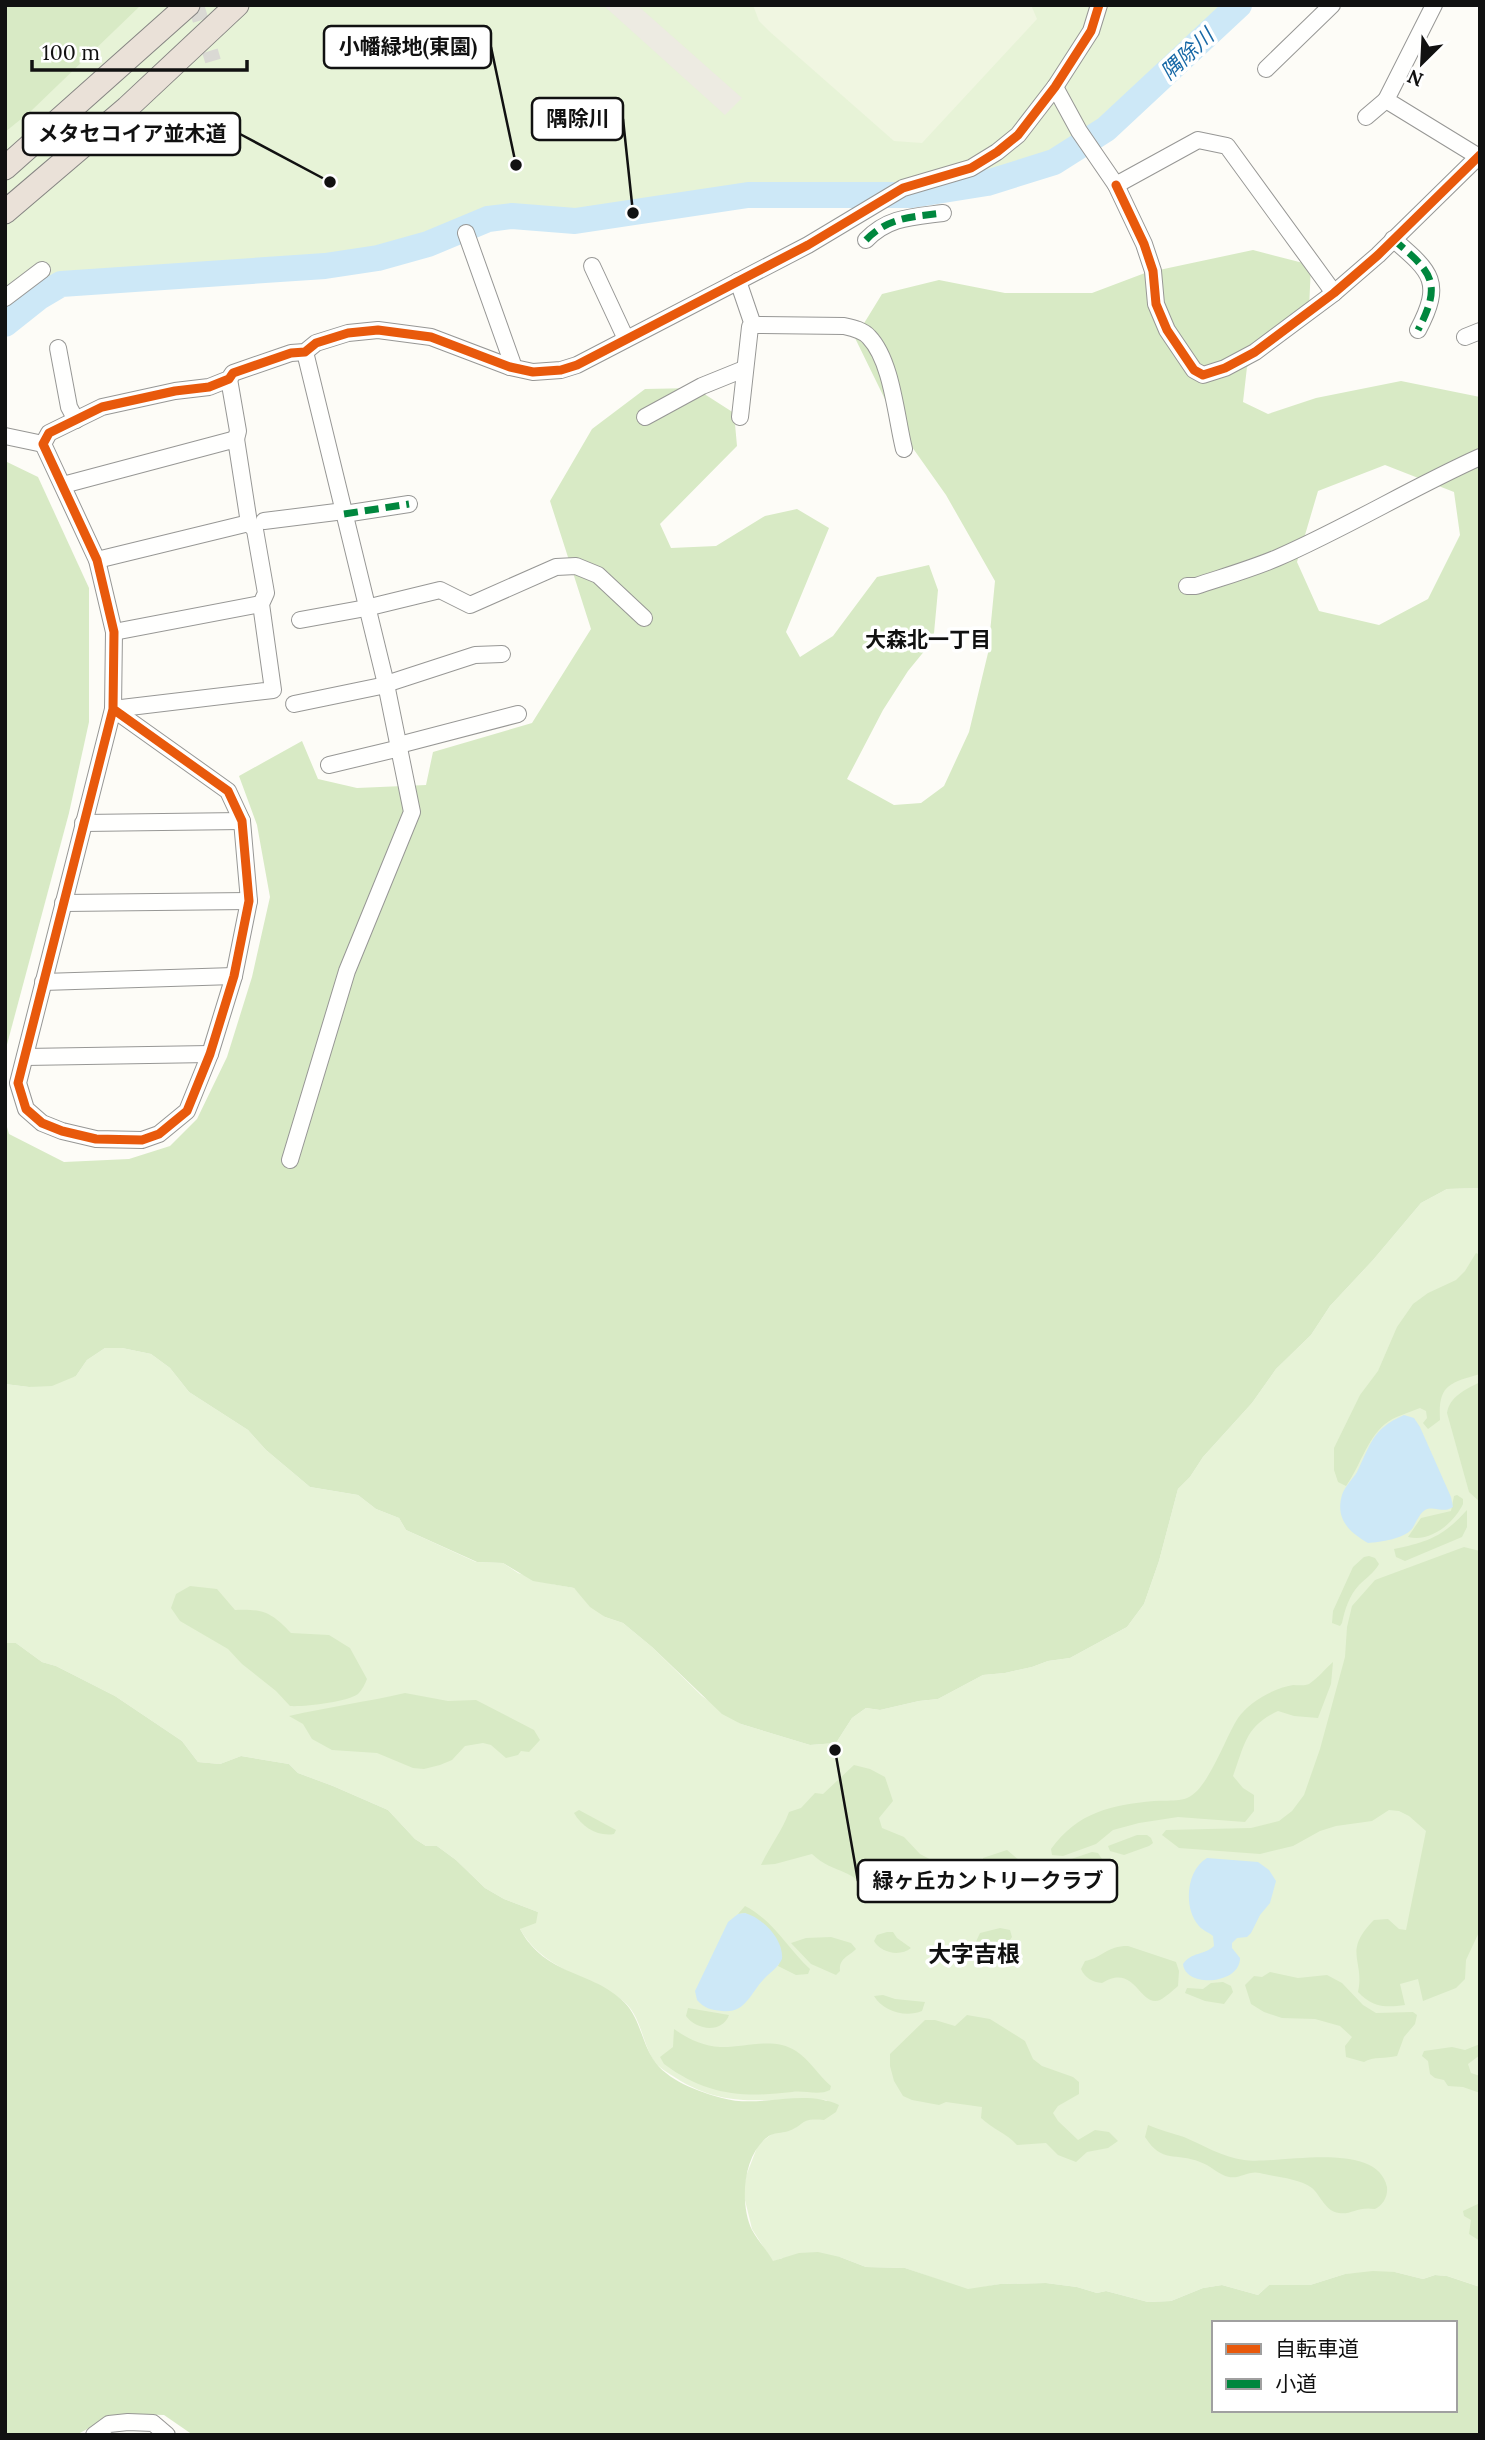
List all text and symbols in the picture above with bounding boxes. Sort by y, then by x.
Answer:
water label: 隅除川 [1155,21,1221,85]
callout: 小幡緑地(東園) [324,26,491,68]
scale bar [32,28,247,72]
north arrow [1387,28,1457,98]
text: 小幡緑地(東園) [339,33,477,60]
text: 100 m [42,39,100,66]
text: N [1403,64,1427,92]
callout: 隅除川 [532,98,623,140]
text: 隅除川 [547,105,610,132]
callout: メタセコイア並木道 [23,113,240,155]
text: メタセコイア並木道 [38,120,227,147]
district label: 大森北一丁目 [865,626,991,653]
callout: 緑ヶ丘カントリークラブ [858,1860,1117,1902]
text: 緑ヶ丘カントリークラブ [873,1867,1104,1894]
district label: 大字吉根 [928,1939,1020,1968]
legend [1212,2321,1457,2412]
text: 自転車道 [1275,2335,1359,2362]
text: 小道 [1275,2370,1317,2397]

